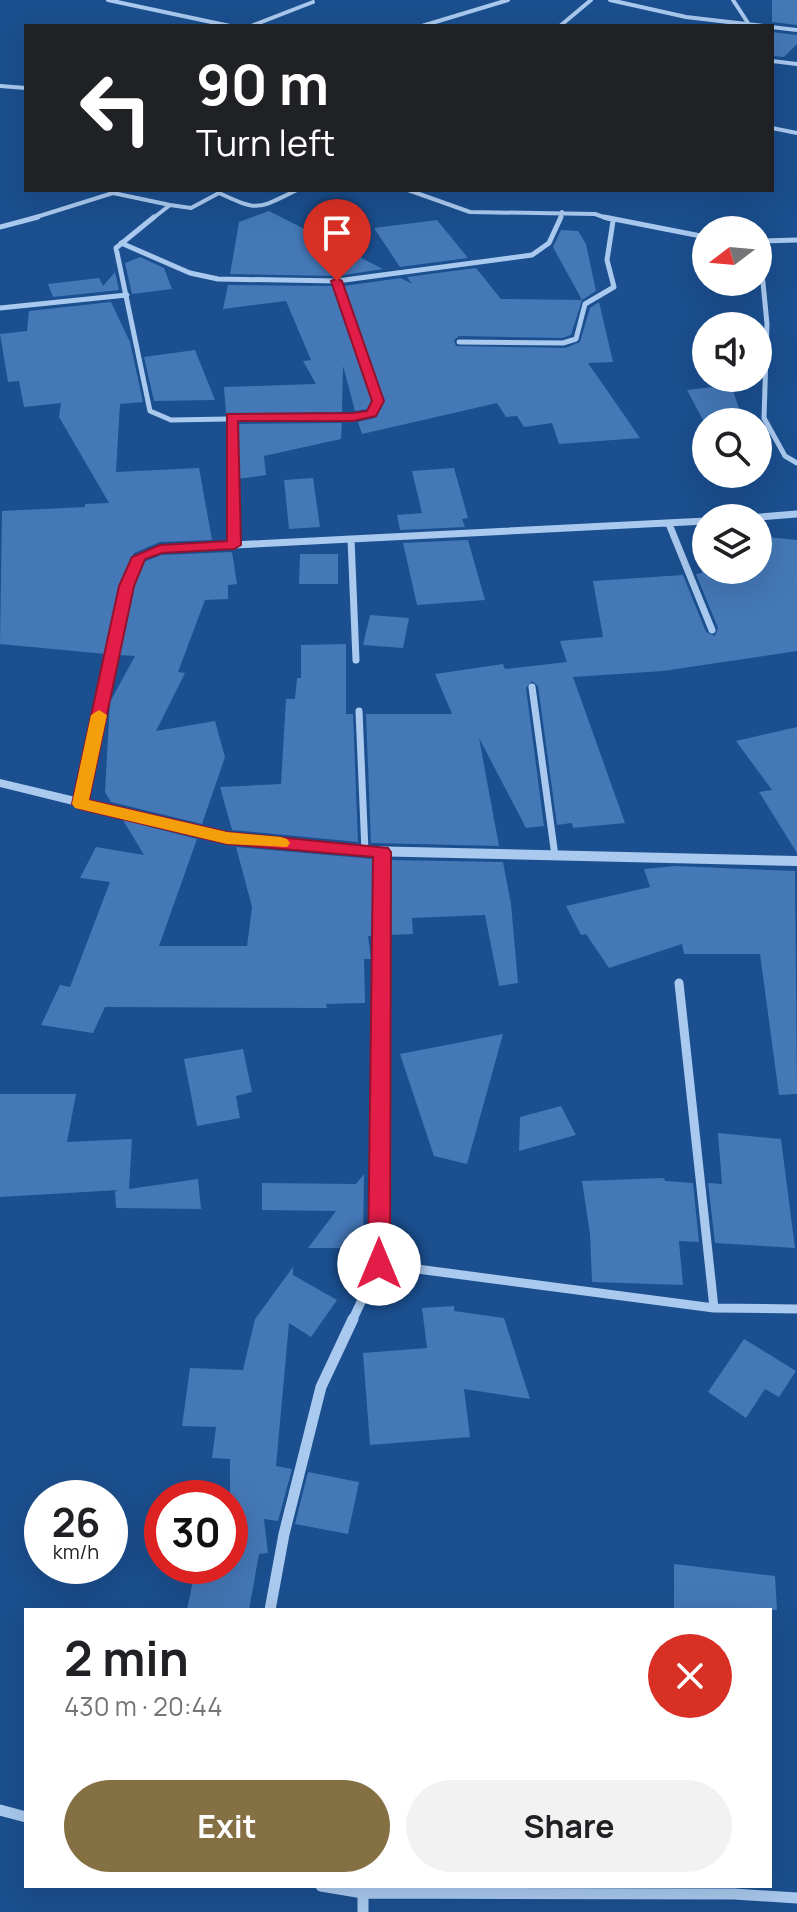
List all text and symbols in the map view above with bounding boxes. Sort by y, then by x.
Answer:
text: 90 m [196,45,329,122]
icon: left [64,56,168,160]
text: Turn left [196,118,335,167]
pin [303,199,371,281]
icon: arrive [315,211,359,255]
north arrow [692,216,772,296]
map controls [692,216,772,584]
button: sound [692,312,772,392]
button: search [692,408,772,488]
button: layers [692,504,772,584]
position arrow [337,1222,421,1306]
speed limit sign: 30 [144,1480,248,1584]
text: 26 [52,1494,100,1549]
text: km/h [53,1538,99,1565]
text: 2 min [64,1625,189,1690]
button: close [648,1634,732,1718]
text: 430 m · 20:44 [64,1688,222,1724]
button: Exit [64,1780,390,1872]
button: Share [406,1780,732,1872]

